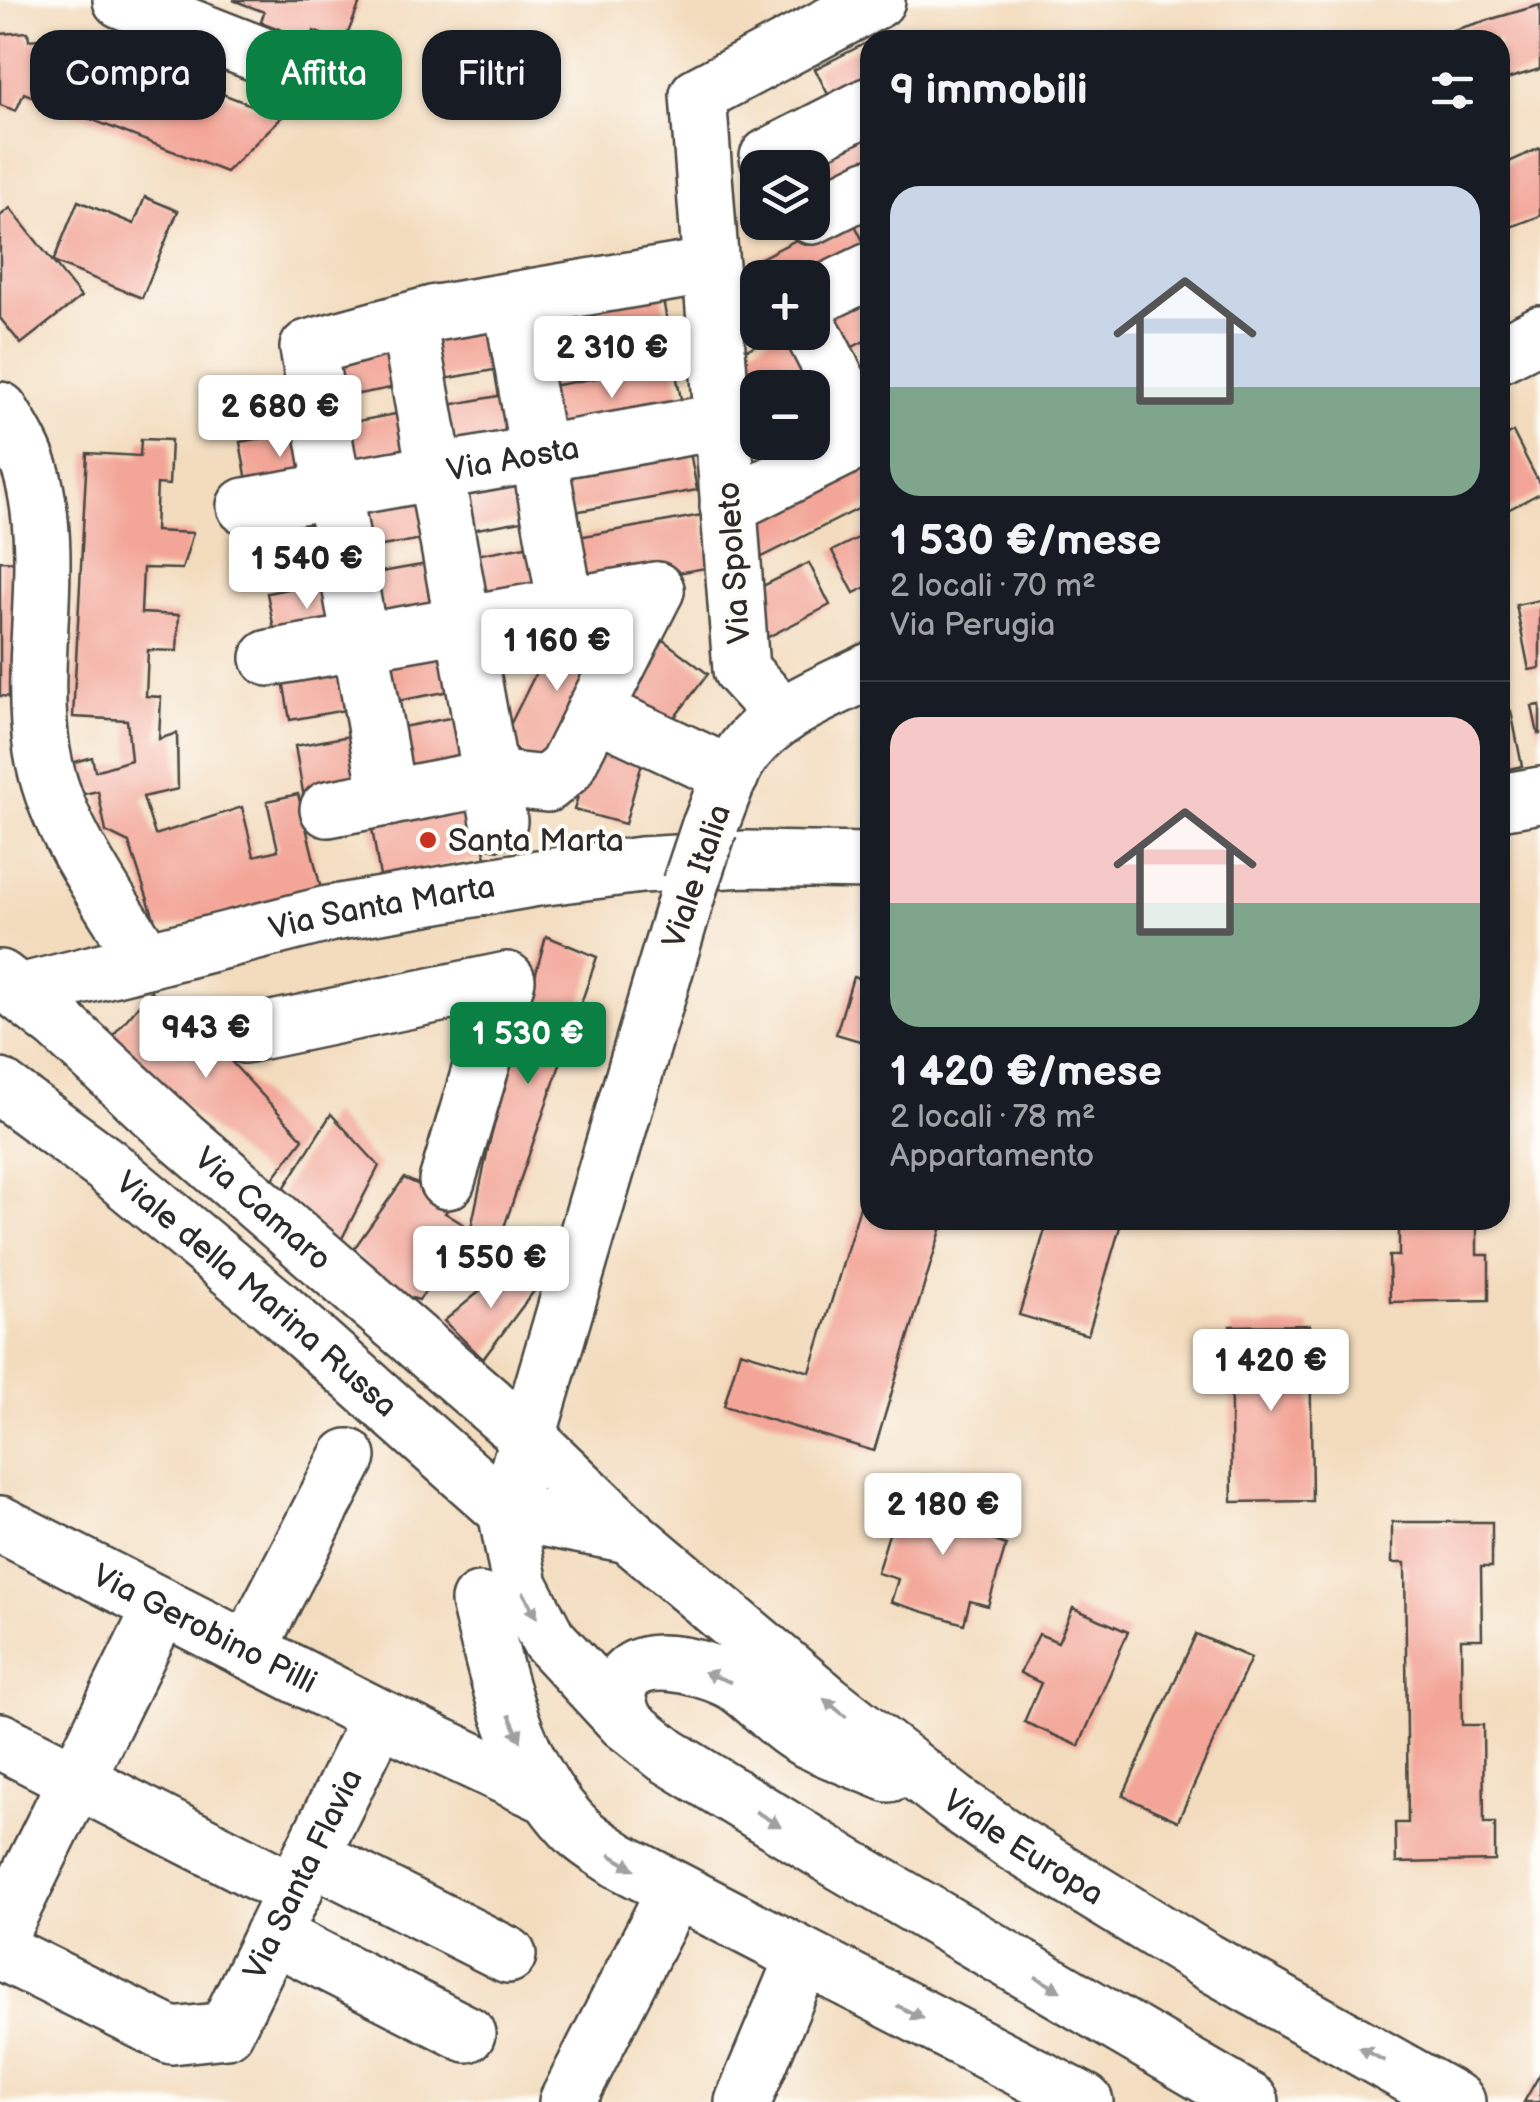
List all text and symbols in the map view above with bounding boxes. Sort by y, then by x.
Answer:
chip: Compra [30,30,226,120]
chip: Affitta [246,30,402,120]
chip: Filtri [422,30,561,120]
icon: filters [1425,63,1480,118]
text: 9 immobili [890,65,1088,116]
map controls [740,150,830,460]
button: layers [740,150,830,240]
icon: home [1095,251,1275,431]
button: + [740,260,830,350]
pin: 2 310 € [520,316,704,401]
text: 2 310 € [556,329,668,368]
button: − [740,370,830,460]
pin: 2 680 € [188,375,372,460]
text: 2 680 € [220,388,340,427]
street label: Via Aosta [444,429,582,491]
street label: Via Spoleto [709,481,760,645]
text: 1 530 €/mese [890,516,1161,567]
pin: 1 540 € [215,527,399,612]
text: 1 540 € [251,540,363,579]
text: 2 locali · 70 m² [890,567,1096,606]
text: Via Perugia [890,606,1055,645]
pin: 1 160 € [465,609,649,694]
text: 1 160 € [503,622,611,661]
icon: home [1095,782,1275,962]
street label: Viale Italia [655,799,740,954]
place label: Santa Marta [448,822,624,861]
marker: Santa Marta [417,829,439,851]
street label: Via Santa Marta [265,868,498,949]
pin: 943 € [136,996,276,1081]
pin: 1 530 € [436,1002,620,1087]
text: 943 € [161,1009,251,1048]
text: 1 530 € [472,1015,584,1054]
text: 1 420 €/mese [890,1047,1162,1098]
text: 2 locali · 78 m² [890,1098,1096,1137]
text: Appartamento [890,1137,1094,1176]
street label: Via Camaro [186,1140,339,1279]
street label: Viale della Marina Russa [107,1164,405,1426]
pin: 1 550 € [399,1226,583,1311]
text: 1 550 € [435,1239,547,1278]
pin: 1 420 € [1179,1329,1363,1414]
text: 1 420 € [1215,1342,1327,1381]
pin: 2 180 € [851,1473,1035,1558]
text: 2 180 € [886,1486,1000,1525]
street label: Via Gerobino Pilli [86,1557,323,1703]
one-way arrow [521,1590,538,1619]
one-way arrow [702,1668,732,1684]
one-way arrow [823,1698,848,1719]
one-way arrow [507,1713,523,1743]
street label: Via Santa Flavia [236,1763,372,1986]
street label: Viale Europa [934,1782,1110,1914]
one-way arrow [754,1810,782,1827]
one-way arrow [608,1852,636,1870]
one-way arrow [1034,1975,1062,1992]
one-way arrow [896,2003,925,2020]
one-way arrow [1358,2046,1386,2063]

